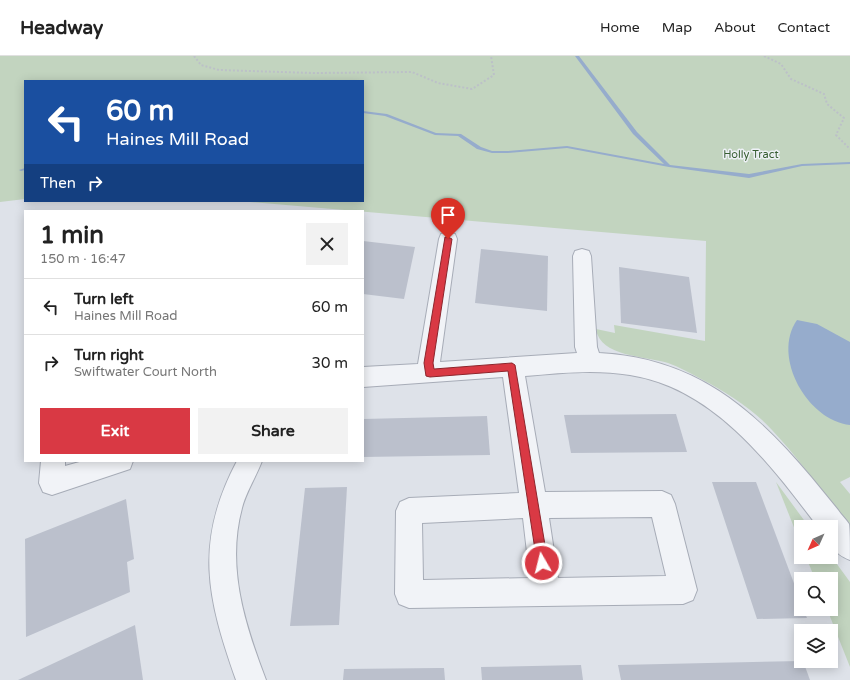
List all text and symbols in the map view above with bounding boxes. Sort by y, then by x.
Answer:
text: Headway [20,17,103,39]
text: Home [600,19,640,36]
text: Map [662,19,692,36]
text: About [714,19,756,36]
text: Contact [778,19,830,36]
text: 60 m [106,94,174,128]
icon: left [40,96,92,148]
text: Haines Mill Road [106,128,249,150]
park label: Holly Tract [723,148,779,161]
icon: right [84,172,106,194]
text: Then [40,174,76,192]
pin [431,198,465,239]
icon: arrive [437,204,459,226]
text: 1 min [40,221,104,250]
button: close [306,223,348,265]
text: 150 m · 16:47 [40,251,126,267]
text: Turn left [74,290,134,308]
icon: left [40,296,62,318]
text: 60 m [311,298,348,316]
text: Haines Mill Road [74,308,177,324]
text: Turn right [74,346,144,364]
icon: right [40,352,62,374]
text: 30 m [311,354,348,372]
text: Swiftwater Court North [74,364,217,380]
button: Exit [40,408,190,454]
button: Share [198,408,348,454]
north arrow [794,520,838,564]
map controls [794,520,838,668]
position arrow [521,542,563,584]
button: search [794,572,838,616]
button: layers [794,624,838,668]

